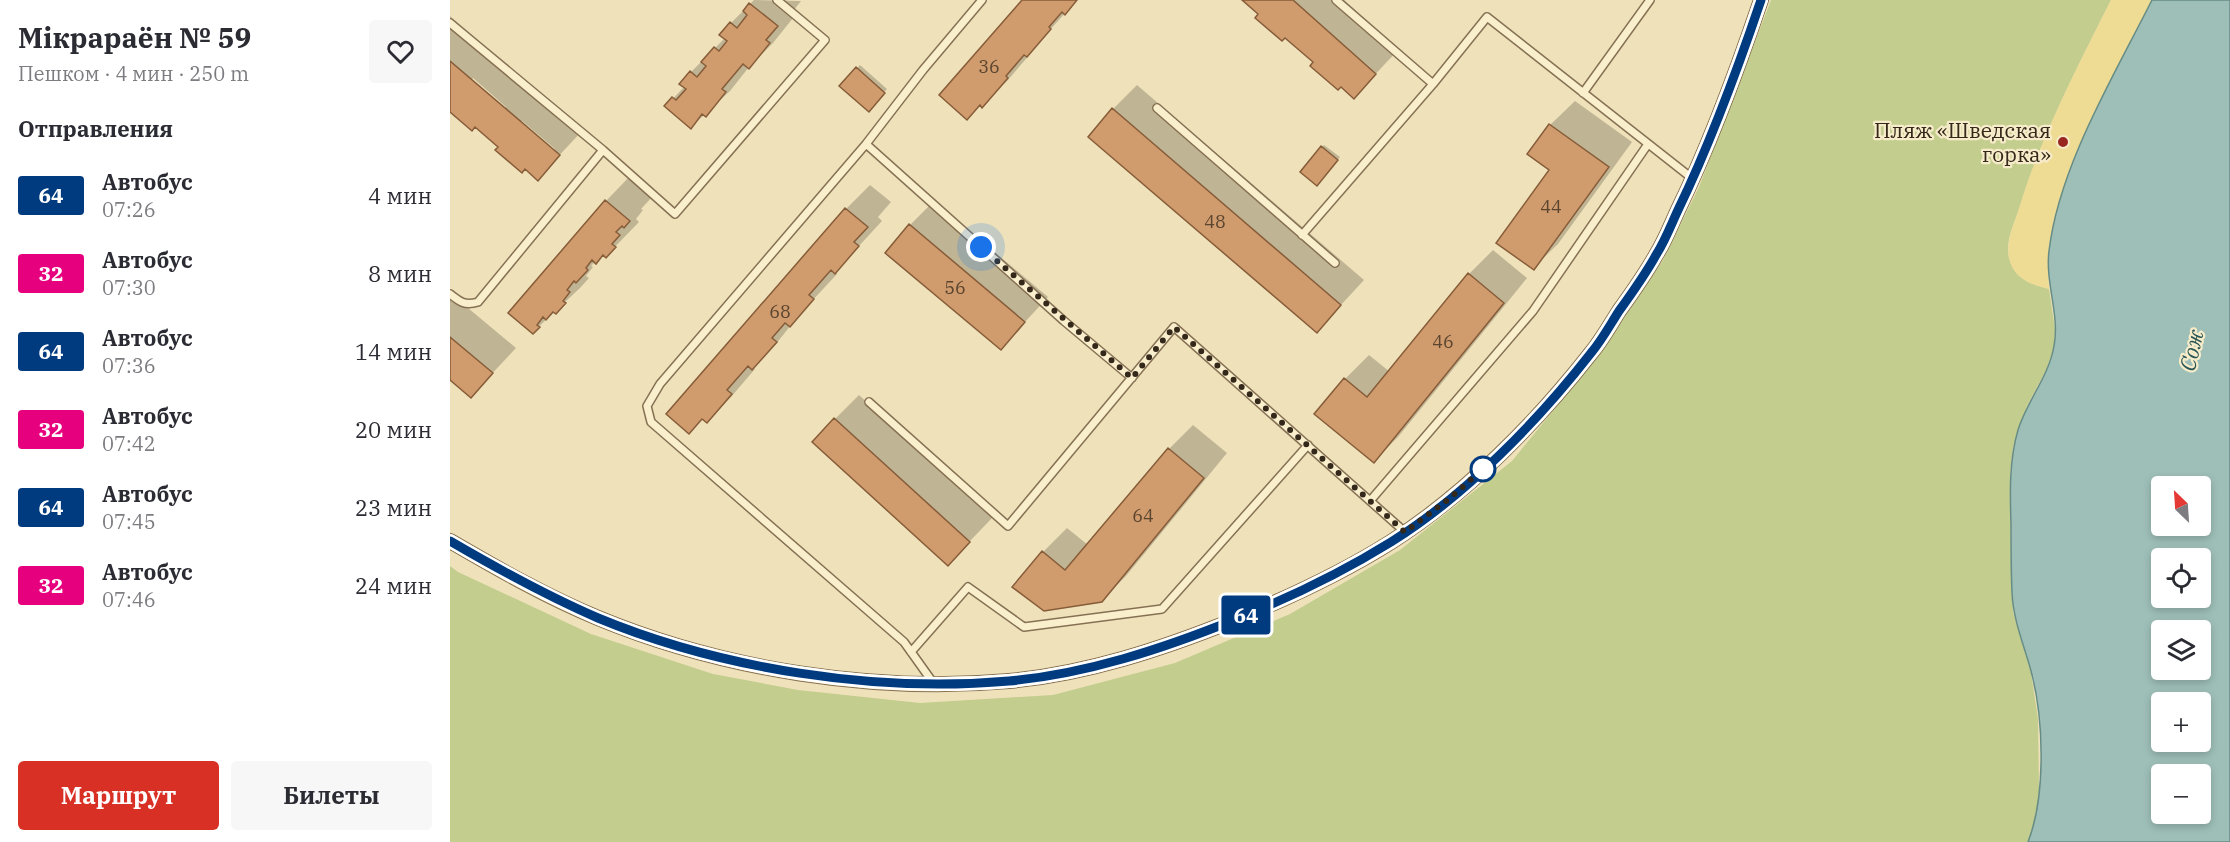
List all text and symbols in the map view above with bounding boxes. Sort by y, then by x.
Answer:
text: Мікрараён № 59 [18,19,251,56]
button: heart [369,20,432,83]
house number: 36 [978,55,1000,78]
text: Пешком · 4 мин · 250 m [18,60,249,87]
text: Отправления [18,114,173,143]
place label: Пляж «Шведская горка» [1874,116,2051,168]
marker: Пляж «Шведская горка» [2056,135,2070,149]
text: Автобус [102,167,193,196]
text: 64 [38,181,64,209]
text: 4 мин [368,181,432,210]
house number: 44 [1540,195,1562,218]
text: 07:26 [102,196,156,223]
house number: 48 [1204,210,1226,233]
your location [966,232,996,262]
text: Автобус [102,245,193,274]
text: 32 [38,259,64,287]
text: 8 мин [368,259,432,288]
text: 07:30 [102,274,156,301]
house number: 56 [944,276,966,299]
house number: 68 [769,300,791,323]
text: Автобус [102,323,193,352]
water label: Сож [2172,326,2210,374]
house number: 46 [1432,330,1454,353]
text: 64 [38,337,64,365]
text: 14 мин [355,337,432,366]
text: 07:36 [102,352,156,379]
text: Автобус [102,401,193,430]
text: 32 [38,415,64,443]
text: 20 мин [355,415,432,444]
text: 07:42 [102,430,156,457]
unlabelled marker [1470,456,1496,482]
north arrow [2151,476,2211,536]
map controls [2151,476,2211,824]
text: Автобус [102,479,193,508]
text: 64 [38,493,64,521]
text: 23 мин [355,493,432,522]
house number: 64 [1132,504,1154,527]
text: 07:45 [102,508,156,535]
button: locate [2151,548,2211,608]
text: Автобус [102,557,193,586]
text: 32 [38,571,64,599]
text: 24 мин [355,571,432,600]
text: 07:46 [102,586,156,613]
line badge: 64 [1219,596,1273,634]
text: 64 [1233,601,1259,629]
button: layers [2151,620,2211,680]
button: + [2151,692,2211,752]
button: Маршрут [18,761,219,830]
button: Билеты [231,761,432,830]
button: − [2151,764,2211,824]

